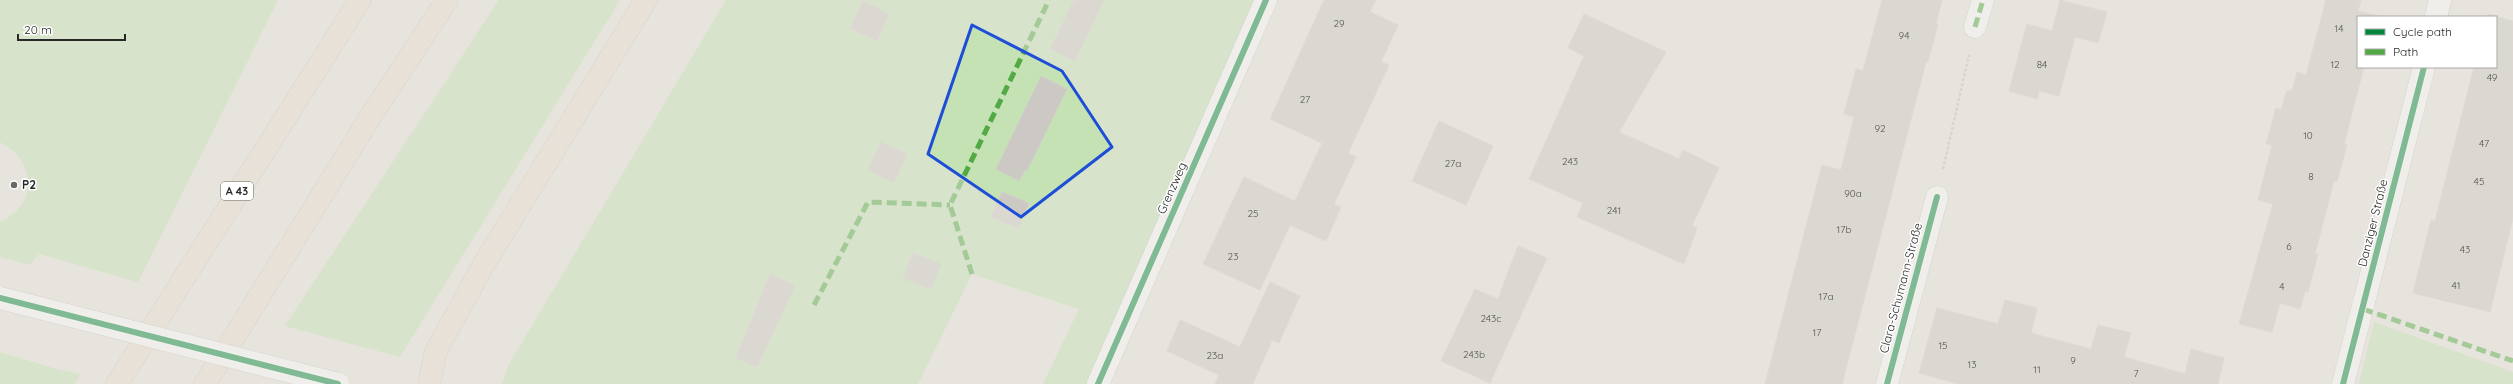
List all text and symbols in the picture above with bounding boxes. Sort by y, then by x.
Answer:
scale bar [18,16,125,42]
legend [2357,16,2497,68]
house number: 29 [1333,17,1345,30]
text: 20 m [24,22,52,37]
house number: 14 [2335,22,2343,35]
text: Cycle path [2393,24,2452,39]
house number: 94 [1899,29,1909,42]
text: Path [2393,44,2418,59]
house number: 84 [2037,58,2047,71]
house number: 12 [2330,58,2340,71]
house number: 49 [2487,71,2498,84]
house number: 27 [1300,93,1310,106]
house number: 92 [1874,122,1886,135]
house number: 10 [2303,129,2313,142]
house number: 47 [2479,137,2489,150]
house number: 243 [1562,155,1578,168]
house number: 27a [1445,157,1461,170]
street label: Grenzweg [1153,159,1190,216]
house number: 8 [2308,170,2314,183]
house number: 45 [2474,175,2484,188]
place label: P2 [22,177,36,192]
street label: Danziger Straße [2354,177,2391,268]
marker: P2 [9,180,19,190]
road number: A 43 [221,182,253,200]
house number: 90a [1844,187,1862,200]
house number: 241 [1607,204,1621,217]
house number: 25 [1248,207,1259,220]
street label: Clara-Schumann-Straße [1876,221,1925,355]
house number: 17b [1837,223,1851,236]
house number: 6 [2286,240,2292,253]
house number: 43 [2460,243,2470,256]
house number: 23 [1228,250,1238,263]
house number: 41 [2452,279,2460,292]
house number: 4 [2279,280,2285,293]
house number: 17a [1819,290,1833,303]
house number: 243c [1480,312,1502,325]
house number: 17 [1813,326,1821,339]
house number: 15 [1938,339,1948,352]
house number: 243b [1463,348,1485,361]
house number: 23a [1207,349,1223,362]
house number: 9 [2070,354,2076,367]
house number: 13 [1968,358,1976,371]
house number: 11 [2033,363,2041,376]
house number: 7 [2133,367,2139,380]

